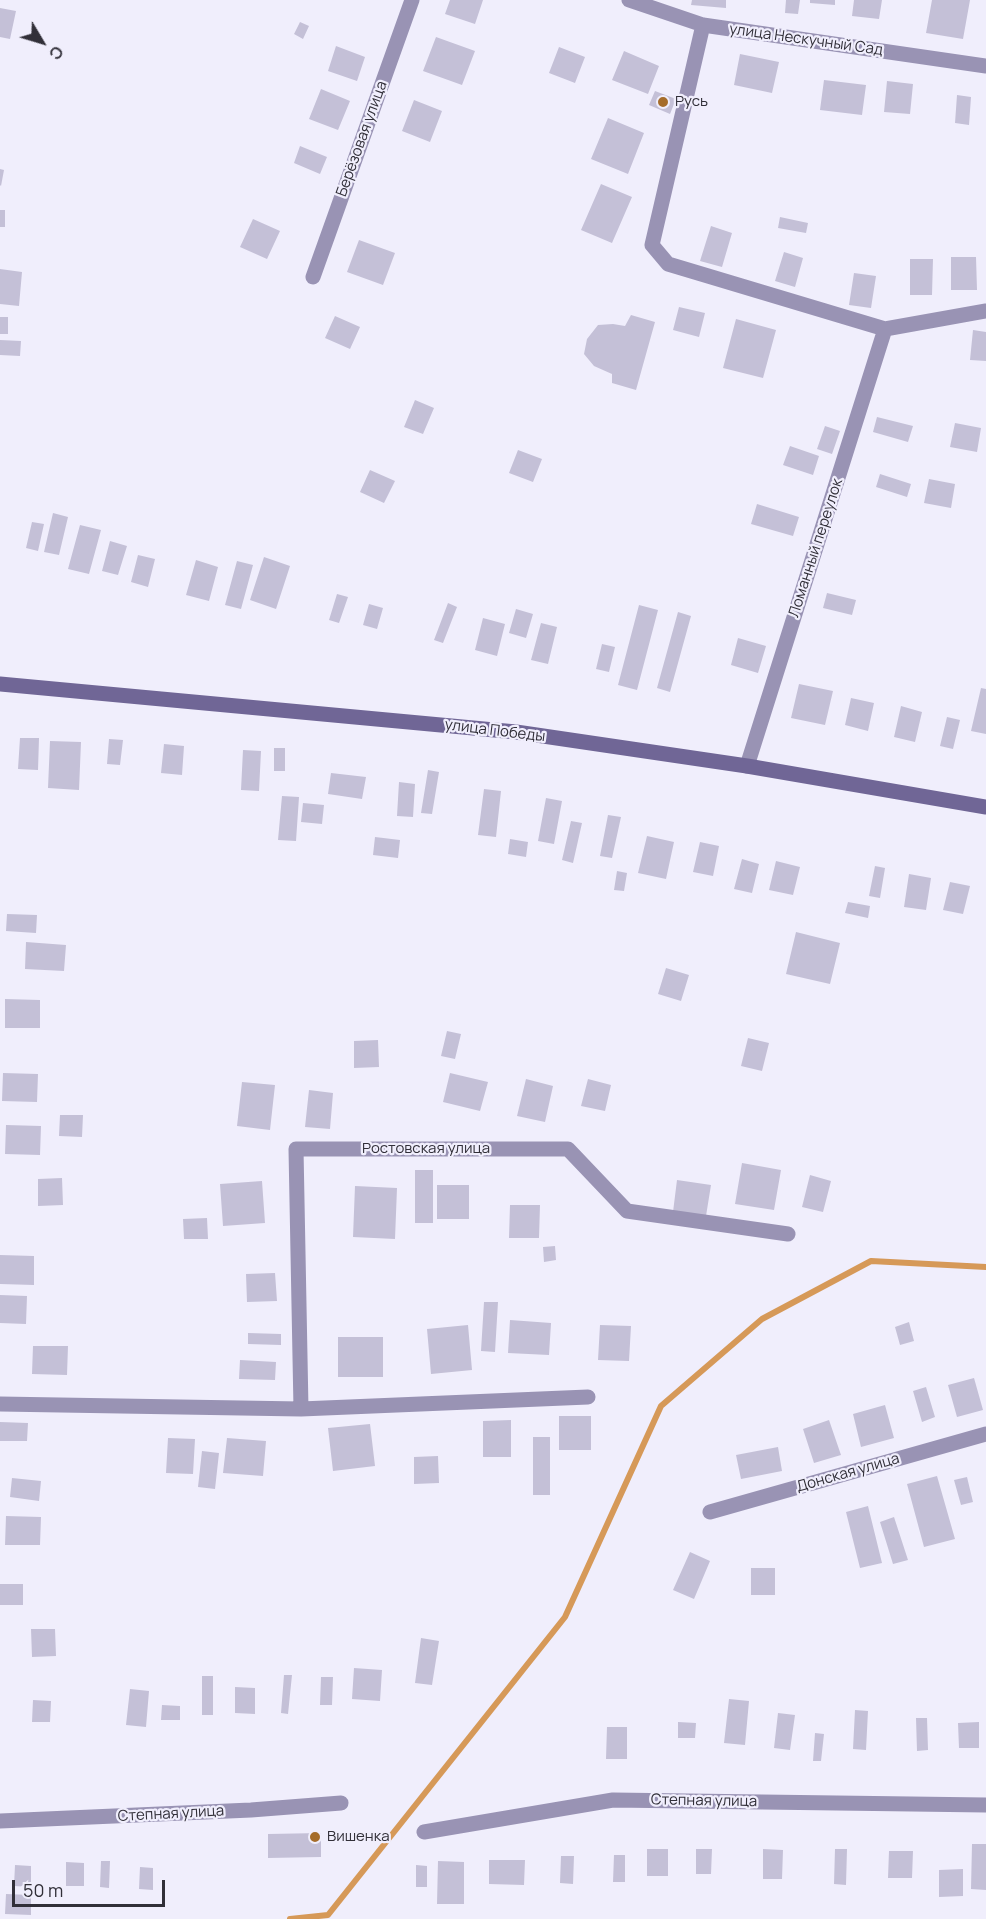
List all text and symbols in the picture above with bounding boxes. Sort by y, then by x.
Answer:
north arrow [12,12,72,72]
street label: улица Нескучный Сад [728,20,884,60]
text: С [44,42,68,65]
street label: Берёзовая улица [333,79,391,199]
place label: Русь [675,93,708,111]
marker: Русь [656,95,670,109]
street label: Ломанный переулок [785,476,847,620]
street label: улица Победы [444,716,546,746]
street label: Ростовская улица [362,1140,490,1158]
street label: Донская улица [794,1450,902,1496]
street label: Степная улица [651,1791,757,1811]
street label: Степная улица [117,1802,225,1826]
place label: Вишенка [327,1828,390,1846]
marker: Вишенка [308,1830,322,1844]
scale bar [15,1868,168,1906]
text: 50 m [23,1878,63,1902]

